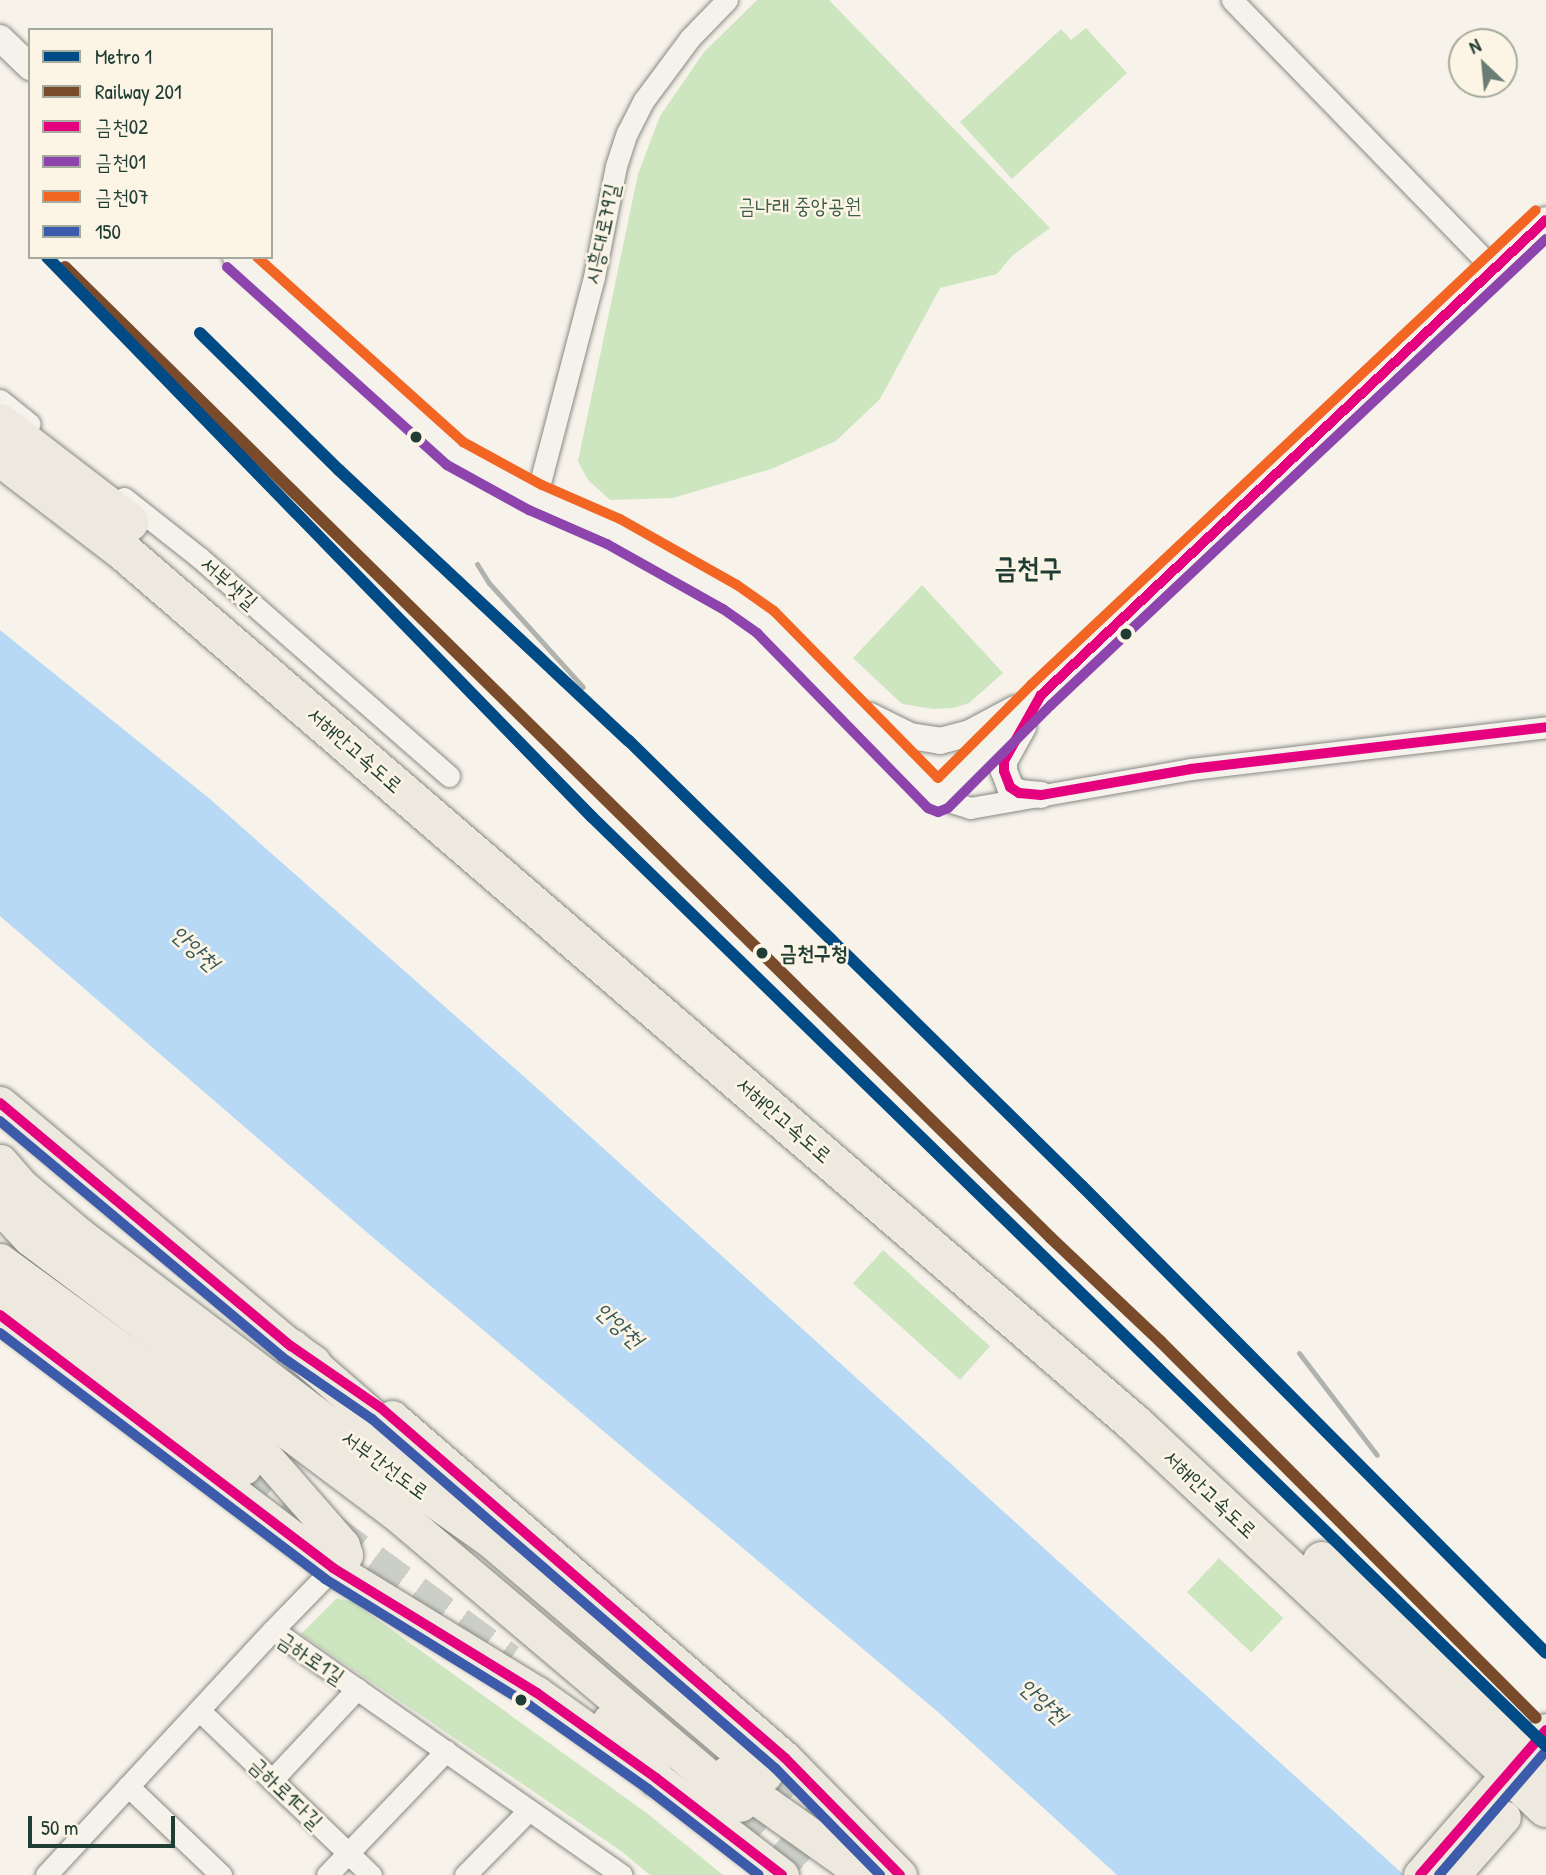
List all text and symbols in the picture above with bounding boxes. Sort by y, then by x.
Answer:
legend [28,28,273,259]
north arrow [1448,28,1518,98]
text: N [1464,32,1485,60]
text: Metro 1 [95,42,152,71]
text: Railway 201 [95,77,182,106]
text: 금천02 [95,112,148,141]
text: 금천01 [95,147,146,176]
street label: 시흥대로79길 [579,181,625,287]
text: 금천07 [95,182,149,211]
park label: 금나래 중앙공원 [738,193,862,219]
text: 150 [95,217,121,246]
unlabelled marker [409,430,423,444]
district label: 금천구 [994,550,1062,584]
street label: 서부샛길 [195,551,263,615]
unlabelled marker [1119,627,1133,641]
street label: 서해안고속도로 [302,702,408,798]
water label: 안양천 [165,919,225,977]
place label: 금천구청 [780,940,848,966]
marker: 금천구청 [750,941,774,965]
street label: 서해안고속도로 [731,1072,837,1168]
water label: 안양천 [589,1296,649,1354]
street label: 서부간선도로 [337,1425,433,1505]
street label: 서해안고속도로 [1158,1444,1262,1544]
street label: 금하로1길 [273,1627,349,1689]
water label: 안양천 [1013,1672,1073,1730]
unlabelled marker [514,1693,528,1707]
street label: 금하로1다길 [244,1752,328,1834]
scale bar [32,1801,178,1845]
text: 50 m [41,1813,78,1842]

